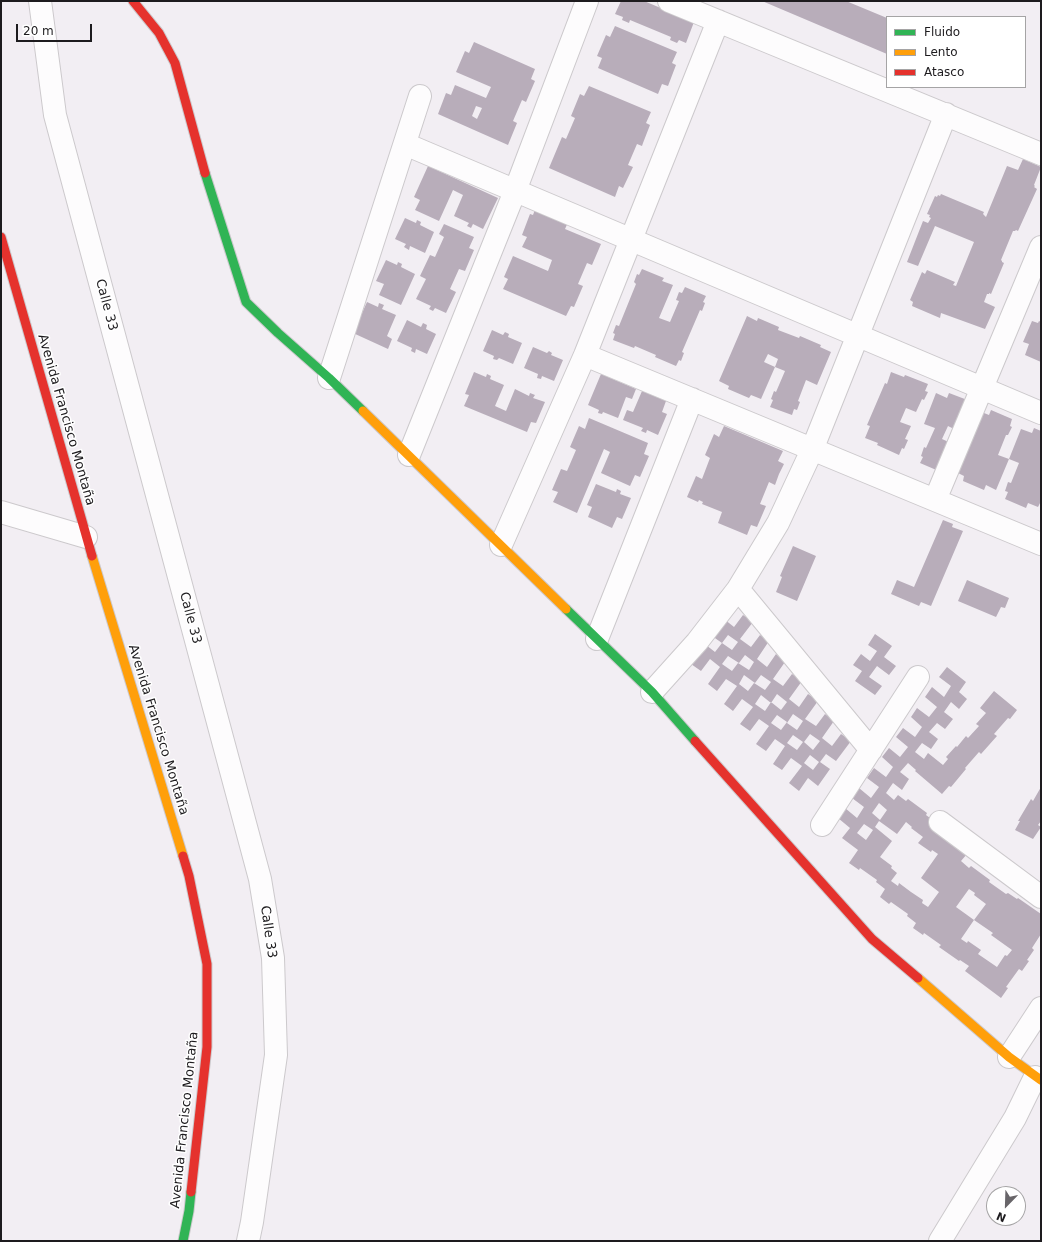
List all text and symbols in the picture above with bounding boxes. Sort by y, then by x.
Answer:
scale bar [18,16,94,42]
legend [886,16,1026,88]
text: 20 m [23,24,54,38]
text: Fluido [924,25,960,39]
text: Lento [924,45,958,59]
text: Atasco [924,65,964,79]
street label: Calle 33 [92,277,120,333]
street label: Avenida Francisco Montaña [34,333,98,507]
street label: Calle 33 [176,590,204,646]
street label: Avenida Francisco Montaña [125,643,191,817]
street label: Calle 33 [257,905,279,959]
street label: Avenida Francisco Montaña [168,1031,202,1209]
north arrow [986,1186,1026,1226]
text: N [995,1209,1008,1224]

